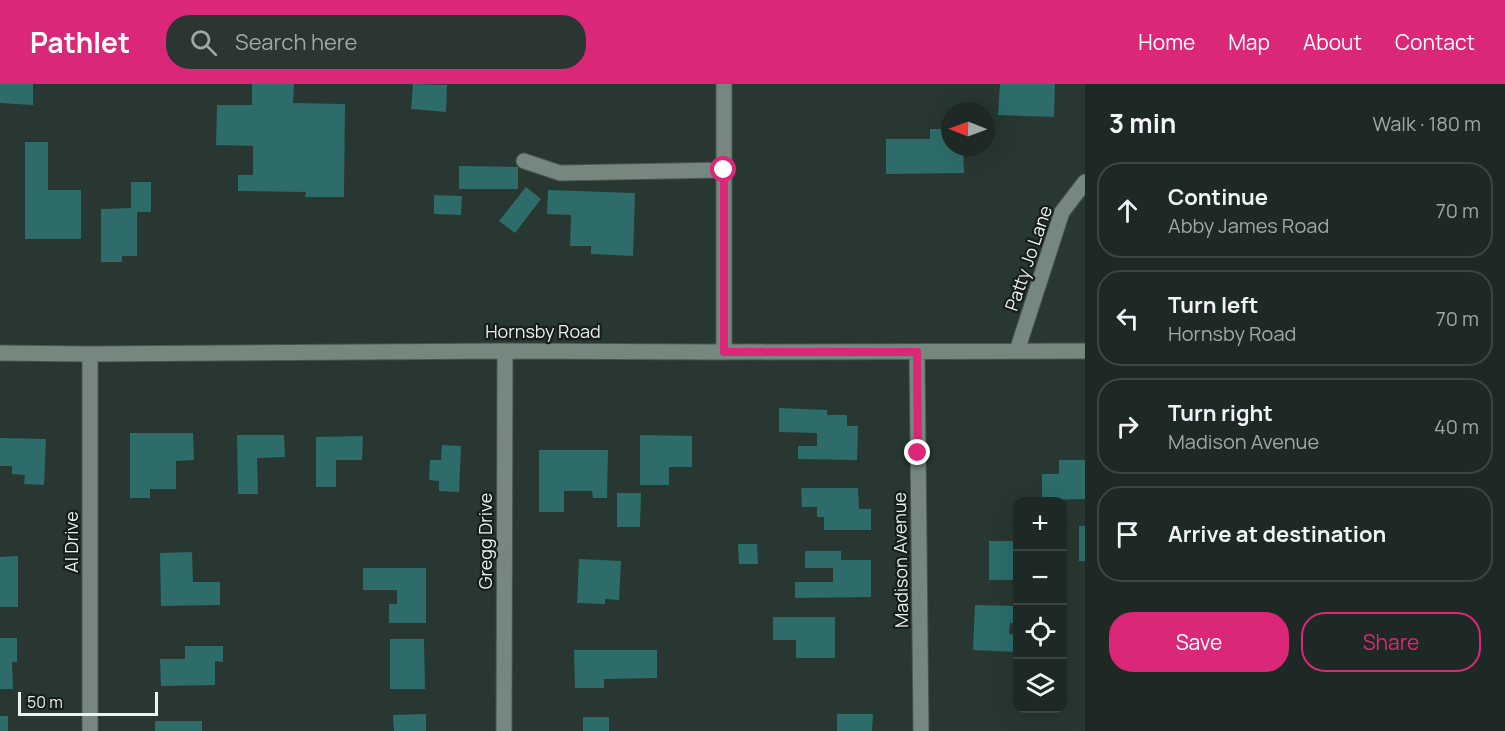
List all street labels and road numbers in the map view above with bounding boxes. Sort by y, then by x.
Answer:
street label: Patty Jo Lane [999,202,1057,314]
street label: Hornsby Road [485,319,601,343]
street label: Madison Avenue [887,492,913,628]
street label: Gregg Drive [473,493,497,589]
street label: Al Drive [59,511,83,573]

